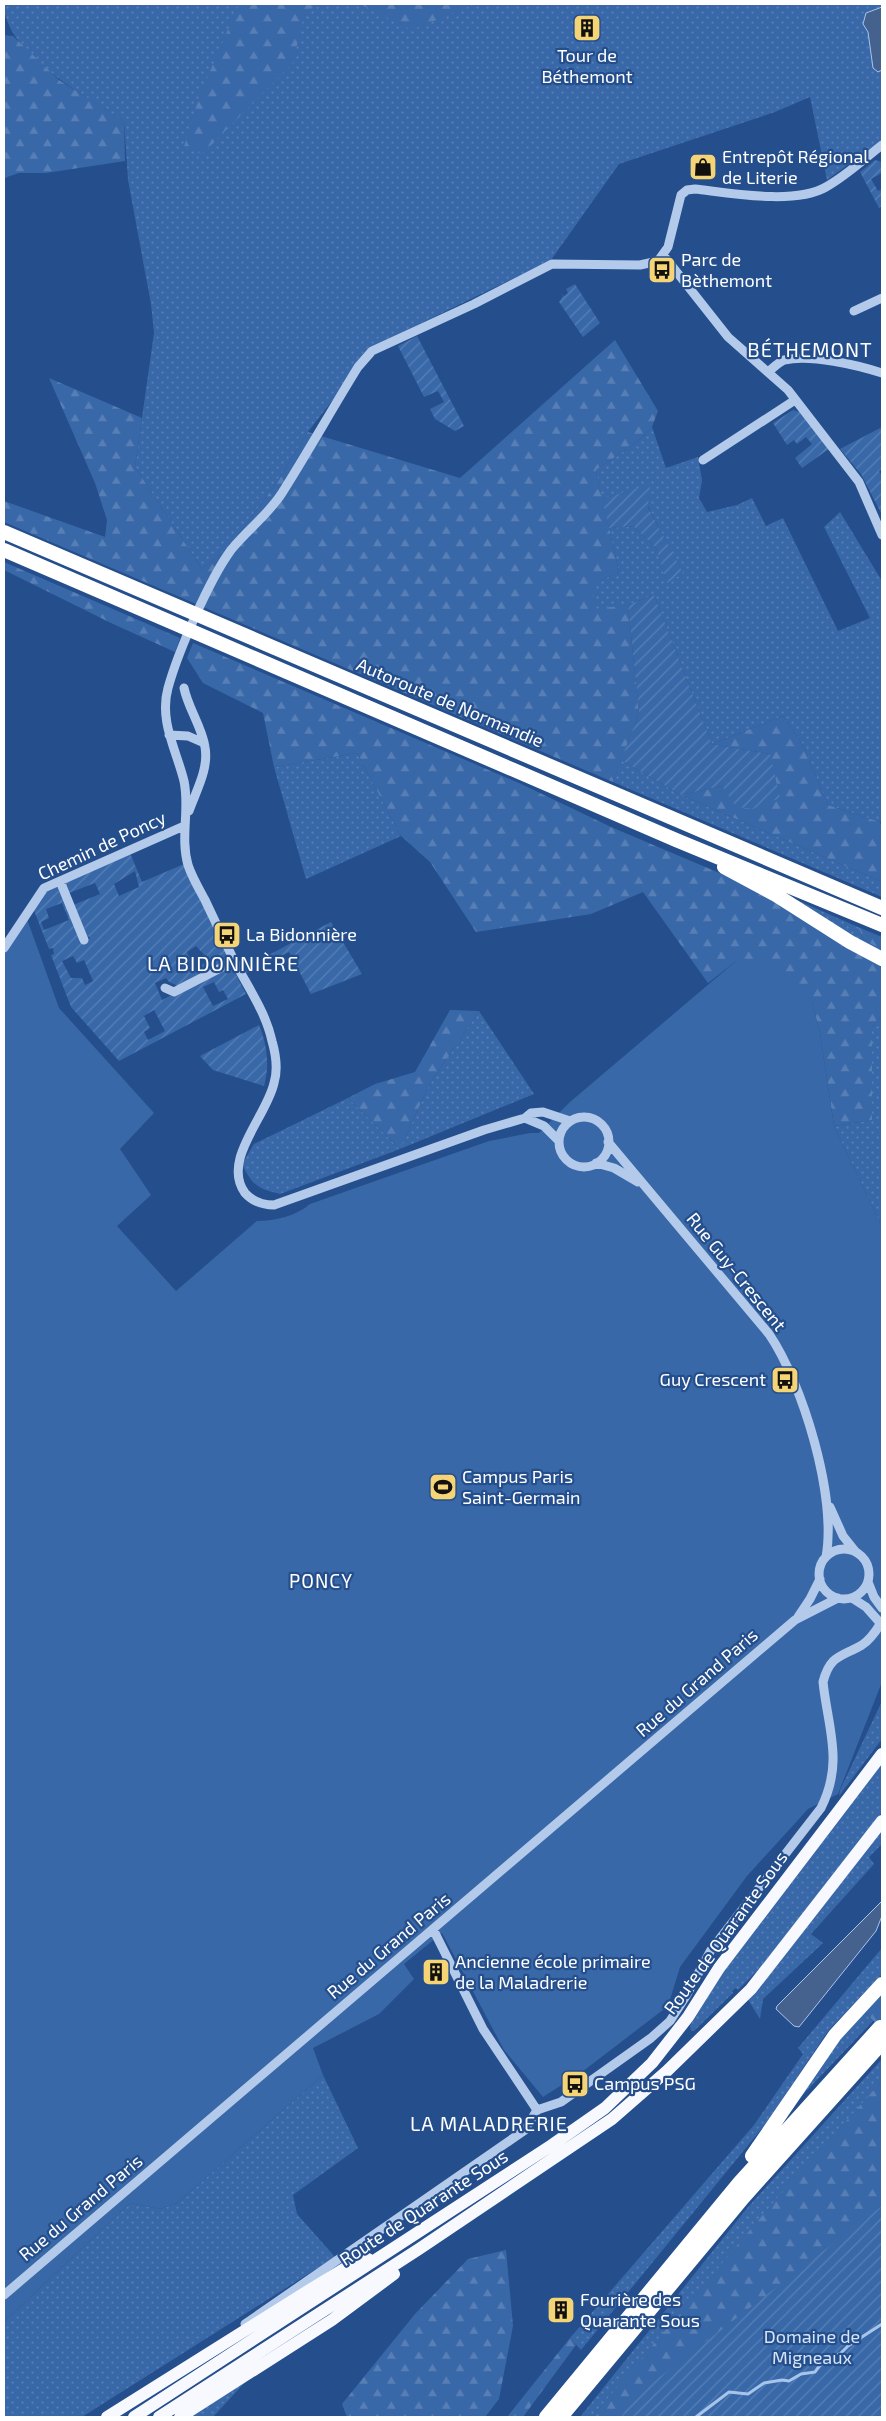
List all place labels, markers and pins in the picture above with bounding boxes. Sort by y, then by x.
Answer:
building icon: Tour de Béthemont [572,13,602,43]
place label: Tour de Béthemont [541,44,633,87]
place label: Entrepôt Régional de Literie [722,145,869,188]
shop icon: Entrepôt Régional de Literie [688,152,718,182]
place label: Parc de Bèthemont [681,248,772,291]
bus stop icon: Parc de Bèthemont [647,255,677,285]
bus stop icon: La Bidonnière [212,920,242,950]
place label: La Bidonnière [246,923,357,945]
bus stop icon: Guy Crescent [770,1365,800,1395]
place label: Guy Crescent [660,1368,766,1390]
place label: Campus Paris Saint-Germain [462,1465,581,1508]
sports icon: Campus Paris Saint-Germain [428,1472,458,1502]
place label: Ancienne école primaire de la Maladrerie [455,1950,651,1993]
building icon: Ancienne école primaire de la Maladrerie [421,1957,451,1987]
bus stop icon: Campus PSG [560,2069,590,2099]
place label: Campus PSG [594,2072,696,2094]
place label: Fourière des Quarante Sous [580,2288,700,2331]
building icon: Fourière des Quarante Sous [546,2295,576,2325]

